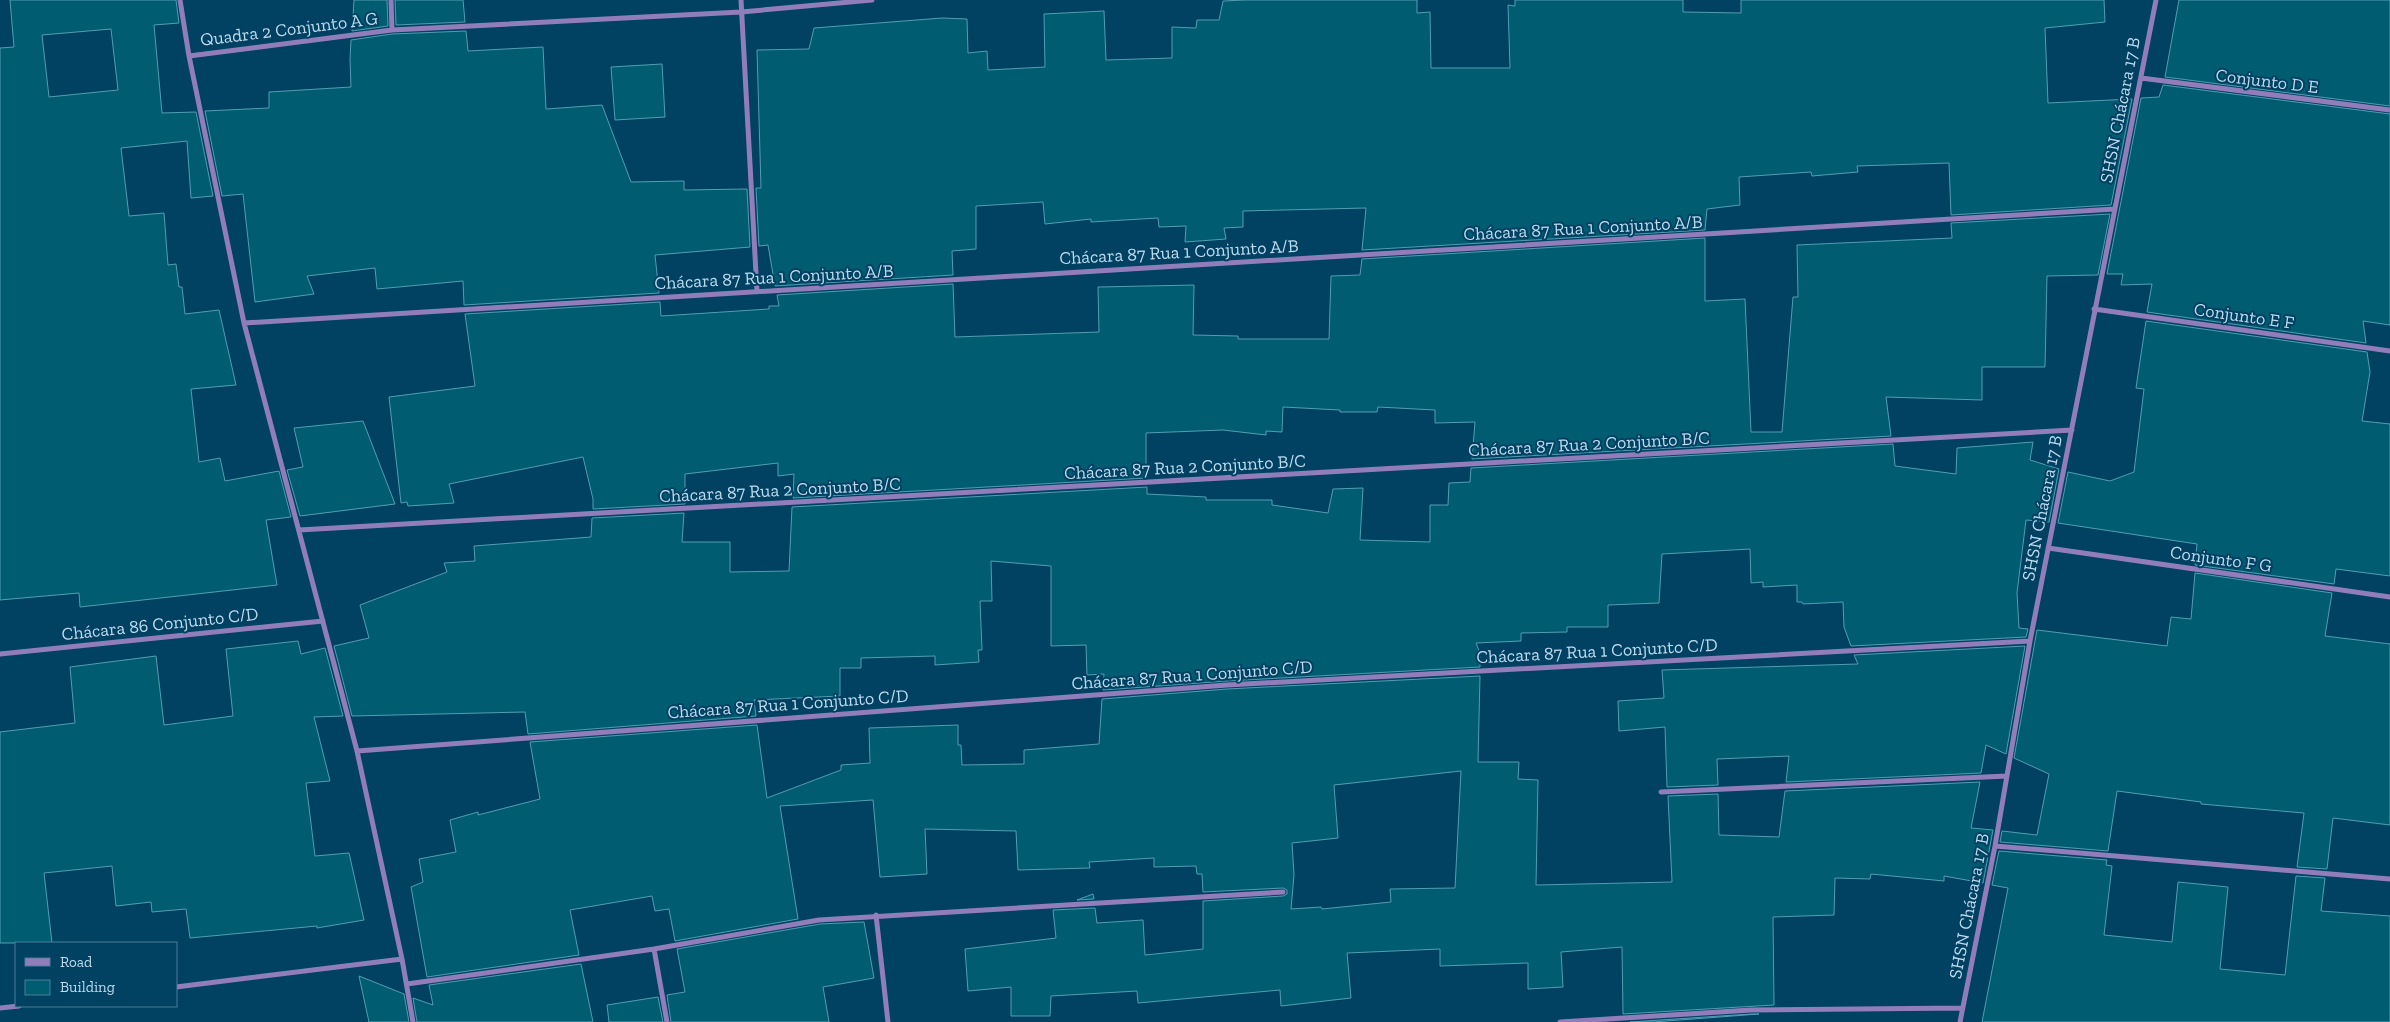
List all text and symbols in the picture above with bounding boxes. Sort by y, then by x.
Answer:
street label: Quadra 2 Conjunto A G [199,7,379,51]
street label: SHSN Chácara 17 B [2095,35,2145,185]
street label: Conjunto D E [2214,64,2320,98]
street label: Chácara 87 Rua 1 Conjunto A/B [1463,211,1703,245]
street label: Chácara 87 Rua 1 Conjunto A/B [1059,235,1299,269]
street label: Chácara 87 Rua 1 Conjunto A/B [654,260,894,294]
street label: Conjunto E F [2193,298,2295,334]
street label: Chácara 87 Rua 2 Conjunto B/C [1468,427,1710,461]
street label: SHSN Chácara 17 B [2017,433,2067,583]
street label: Chácara 87 Rua 2 Conjunto B/C [1064,450,1306,484]
street label: Chácara 87 Rua 2 Conjunto B/C [659,473,901,507]
street label: Conjunto F G [2169,541,2273,577]
street label: Chácara 86 Conjunto C/D [61,603,259,645]
street label: Chácara 87 Rua 1 Conjunto C/D [1476,634,1718,668]
street label: Chácara 87 Rua 1 Conjunto C/D [1071,656,1313,694]
street label: Chácara 87 Rua 1 Conjunto C/D [667,685,909,723]
street label: SHSN Chácara 17 B [1944,831,1994,981]
legend [15,942,178,1007]
text: Road [60,953,93,971]
text: Building [60,978,115,996]

